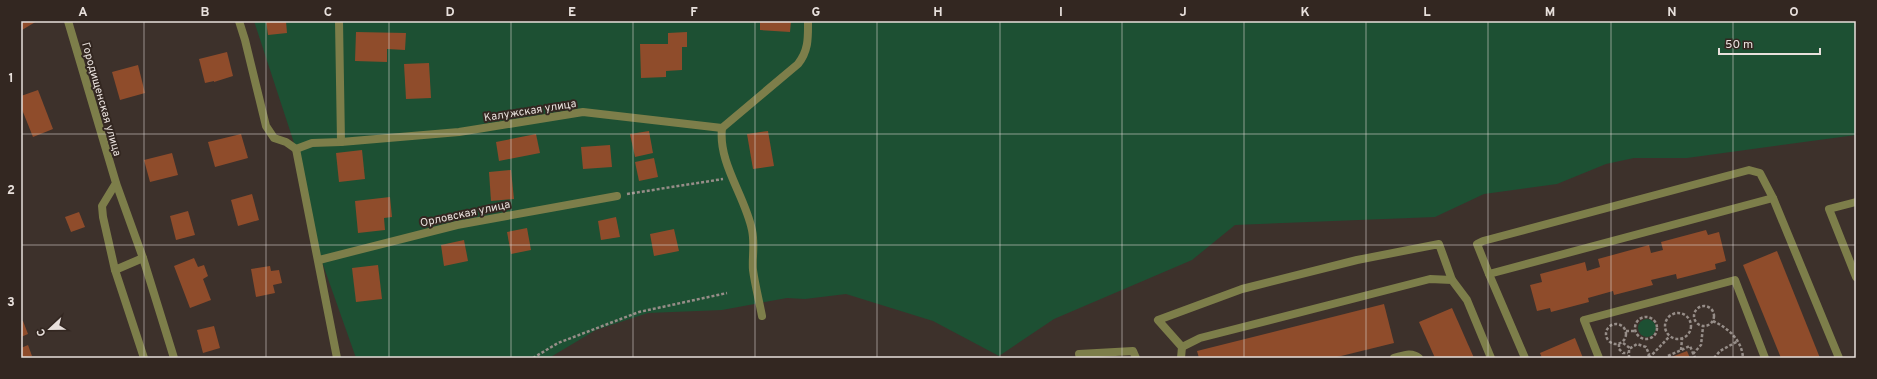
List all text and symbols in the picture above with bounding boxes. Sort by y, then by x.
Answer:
text: A [78,5,88,21]
text: B [201,5,210,21]
text: C [324,5,332,21]
text: D [445,5,455,21]
text: E [568,5,576,21]
text: F [690,5,698,21]
text: G [812,5,821,21]
text: H [933,5,943,21]
text: I [1059,5,1063,21]
text: J [1179,5,1187,21]
text: K [1300,5,1310,21]
text: L [1423,5,1431,21]
text: M [1545,5,1555,21]
text: N [1667,5,1677,21]
text: O [1789,5,1799,21]
scale bar [1719,30,1820,56]
text: 50 m [1725,37,1753,53]
street label: Городищенская улица [78,41,124,158]
text: 1 [8,71,14,87]
street label: Калужская улица [483,97,577,125]
text: 2 [7,183,15,199]
street label: Орловская улица [419,198,512,230]
text: 3 [7,295,15,311]
north arrow [30,309,70,349]
text: С [34,326,49,338]

